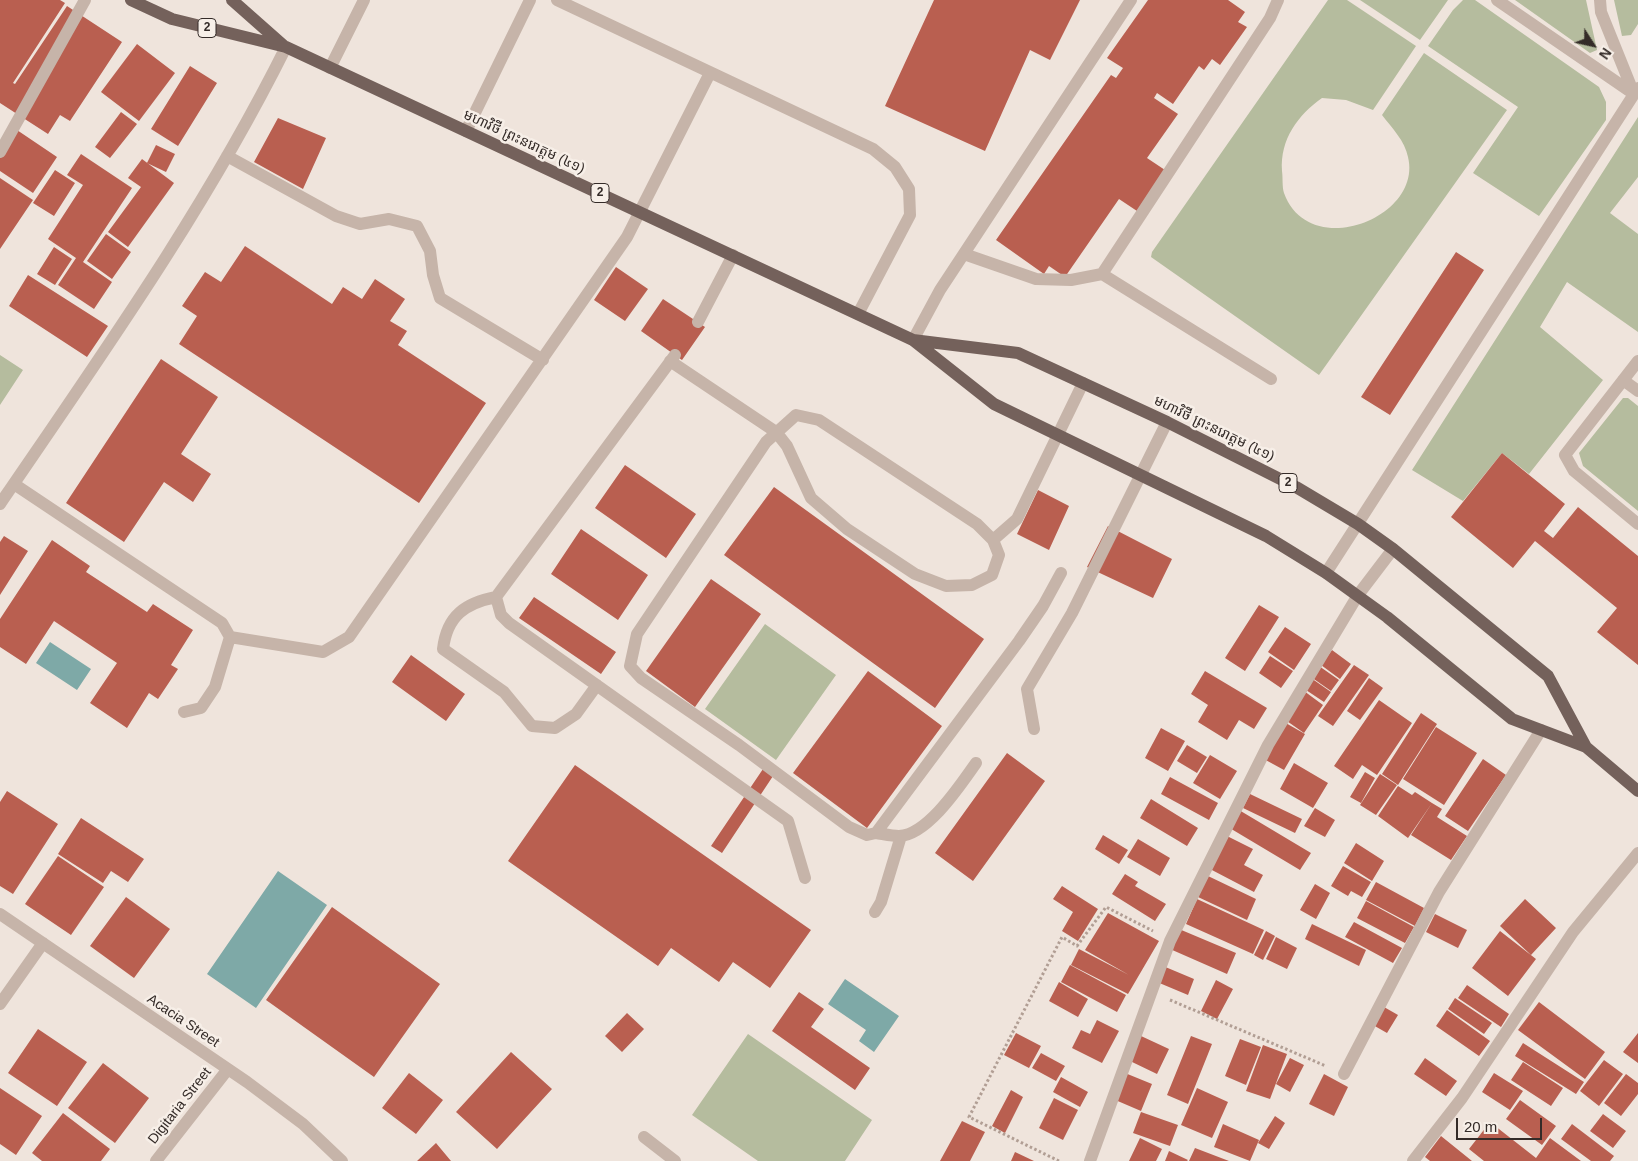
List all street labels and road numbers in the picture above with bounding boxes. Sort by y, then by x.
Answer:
road number: 2 [198,18,216,38]
street label: មហាវិថី ព្រះនរោត្តម (៤១) [461,107,587,177]
road number: 2 [591,184,609,202]
street label: មហាវិថី ព្រះនរោត្តម (៤១) [1151,393,1277,465]
road number: 2 [1279,473,1297,492]
street label: Acacia Street [144,991,222,1051]
street label: Digitaria Street [145,1064,215,1148]

